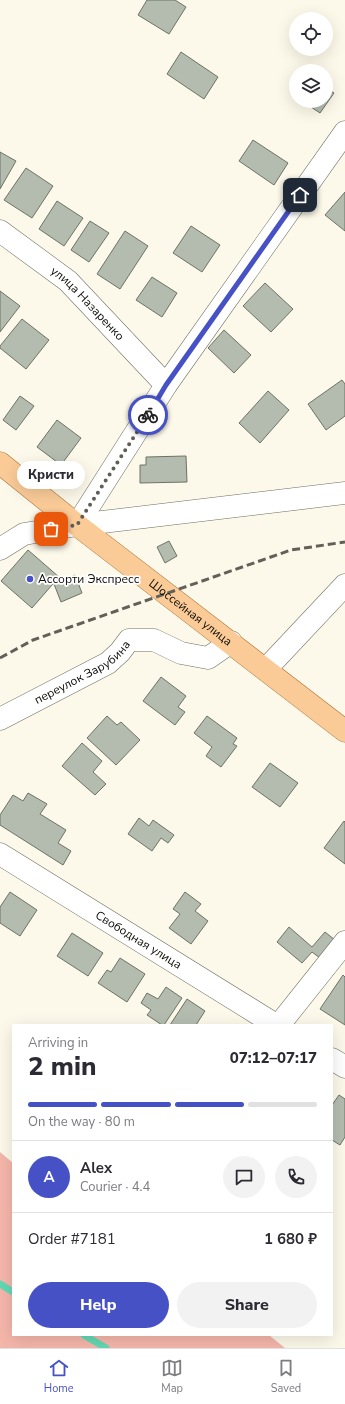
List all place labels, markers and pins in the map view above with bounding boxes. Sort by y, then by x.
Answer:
pin [283,178,317,212]
callout: Кристи [17,461,85,489]
pin [34,512,68,546]
place label: Ассорти Экспресс [38,571,140,587]
marker: Ассорти Экспресс [25,574,35,584]

